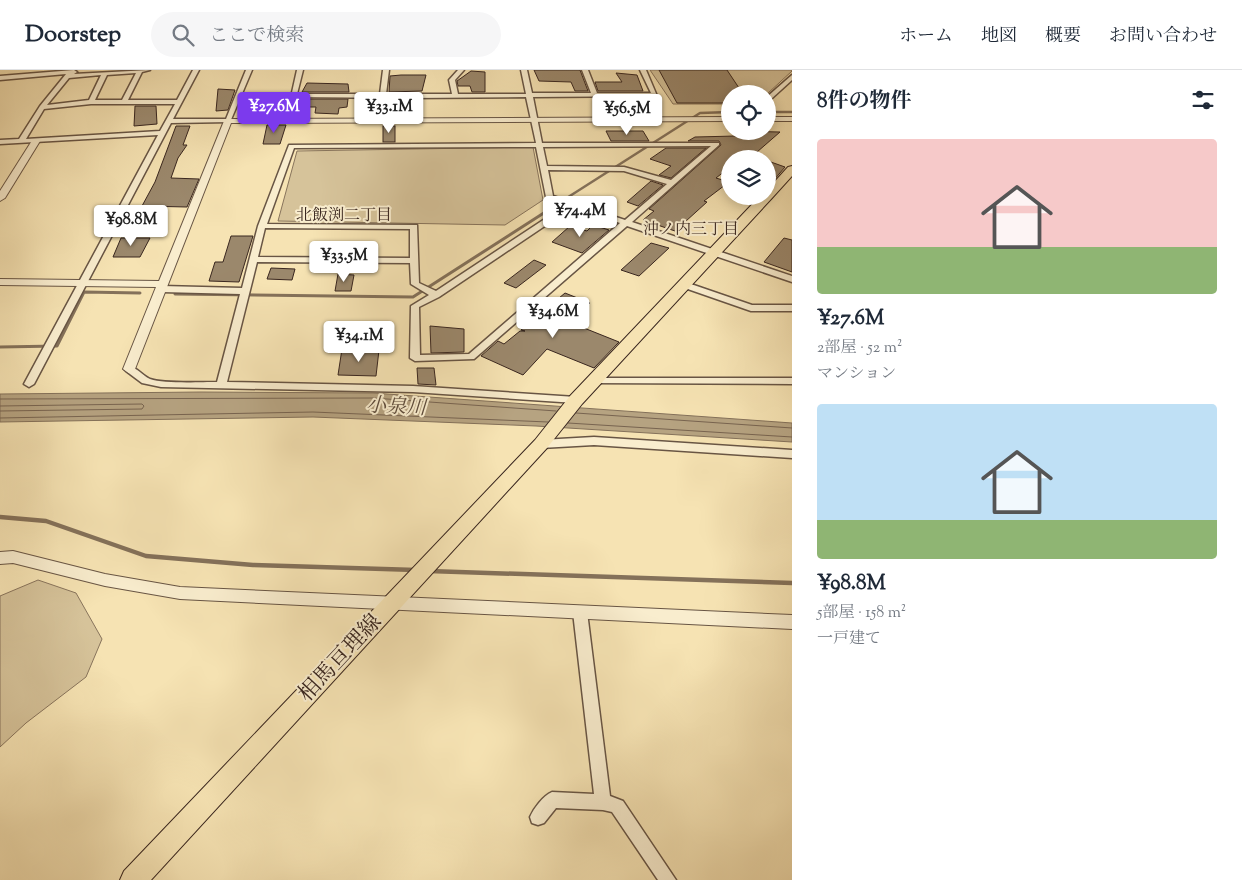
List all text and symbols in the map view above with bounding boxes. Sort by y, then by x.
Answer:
search box [151,12,501,57]
text: Doorstep [25,18,121,52]
icon: search [169,21,197,49]
text: ここで検索 [209,23,304,50]
text: ホーム [899,24,953,50]
text: 地図 [981,24,1017,50]
text: 概要 [1045,24,1081,50]
text: お問い合わせ [1109,24,1217,50]
map controls [721,85,776,205]
button: locate [721,85,776,140]
icon: filters [1189,86,1217,114]
text: 8件の物件 [817,87,912,117]
pin: ¥27.6M [233,92,315,134]
pin: ¥33.1M [348,92,430,134]
pin: ¥56.5M [586,93,668,136]
text: ¥27.6M [248,96,300,119]
text: ¥33.1M [365,96,413,119]
text: ¥56.5M [603,98,651,121]
button: layers [721,150,776,205]
icon: home [972,172,1062,262]
pin: ¥74.4M [539,196,621,238]
text: ¥74.4M [554,200,606,223]
pin: ¥98.8M [90,204,172,247]
district label: 北飯渕二丁目 [296,205,392,228]
text: ¥98.8M [105,209,157,232]
district label: 沖ノ内三丁目 [643,219,739,242]
pin: ¥33.5M [303,240,385,283]
text: ¥33.5M [320,245,368,268]
pin: ¥34.6M [512,296,594,339]
text: ¥34.6M [527,301,579,324]
text: ¥27.6M [817,304,884,334]
pin: ¥34.1M [318,320,400,363]
text: ¥34.1M [334,325,384,348]
text: 2部屋 · 52 m² [817,337,902,360]
text: マンション [817,363,896,386]
water label: 小泉川 [365,392,429,424]
icon: home [972,437,1062,527]
text: ¥98.8M [817,569,886,599]
text: 5部屋 · 158 m² [817,602,906,625]
street label: 相馬亘理線 [292,608,390,710]
text: 一戸建て [817,628,881,651]

